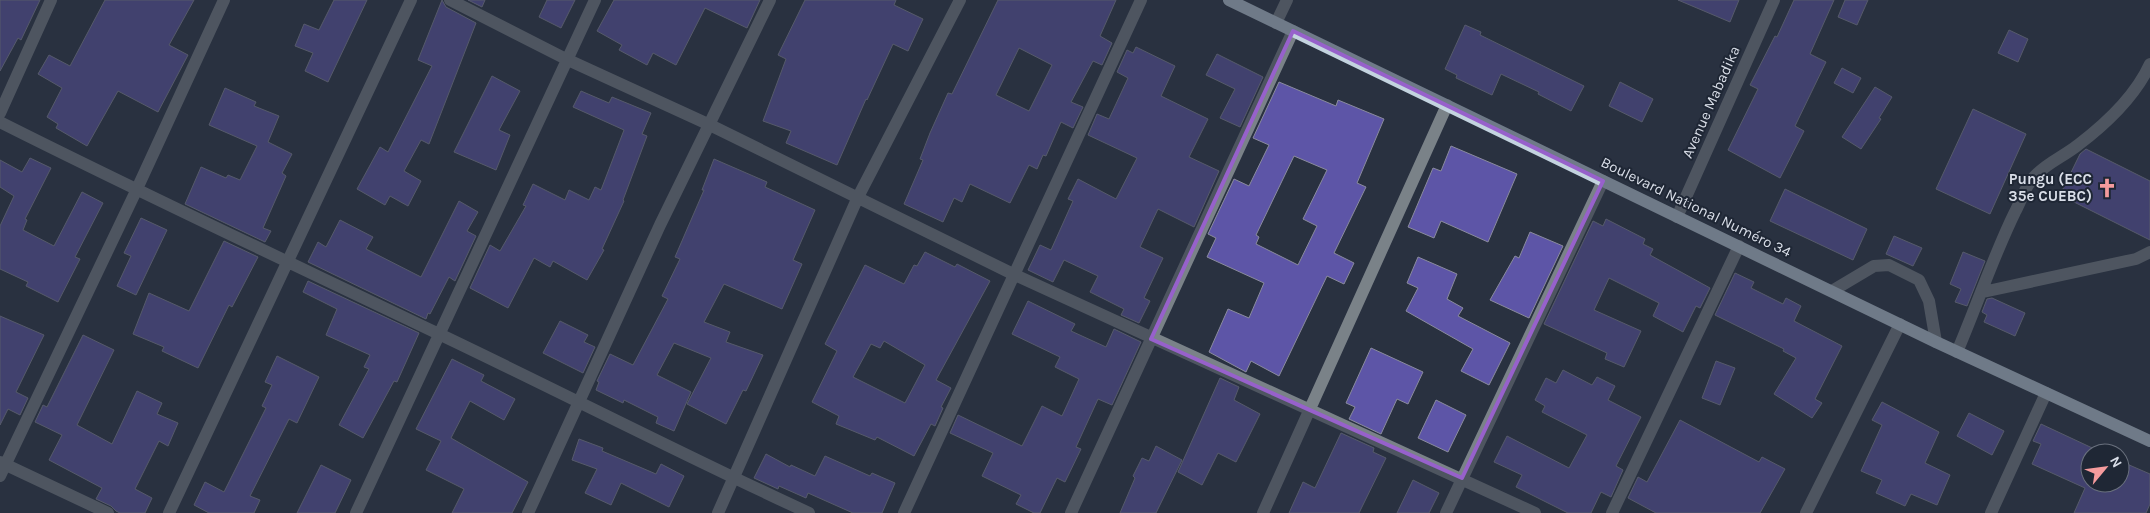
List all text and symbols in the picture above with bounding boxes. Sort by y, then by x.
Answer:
street label: Avenue Mabadika [1678,43,1744,161]
street label: Boulevard National Numéro 34 [1598,153,1795,261]
place label: Pungu (ECC 35e CUEBC) [2008,170,2092,205]
church icon: Pungu (ECC 35e CUEBC) [2096,177,2118,199]
north arrow [2080,443,2130,493]
text: N [2106,453,2126,470]

